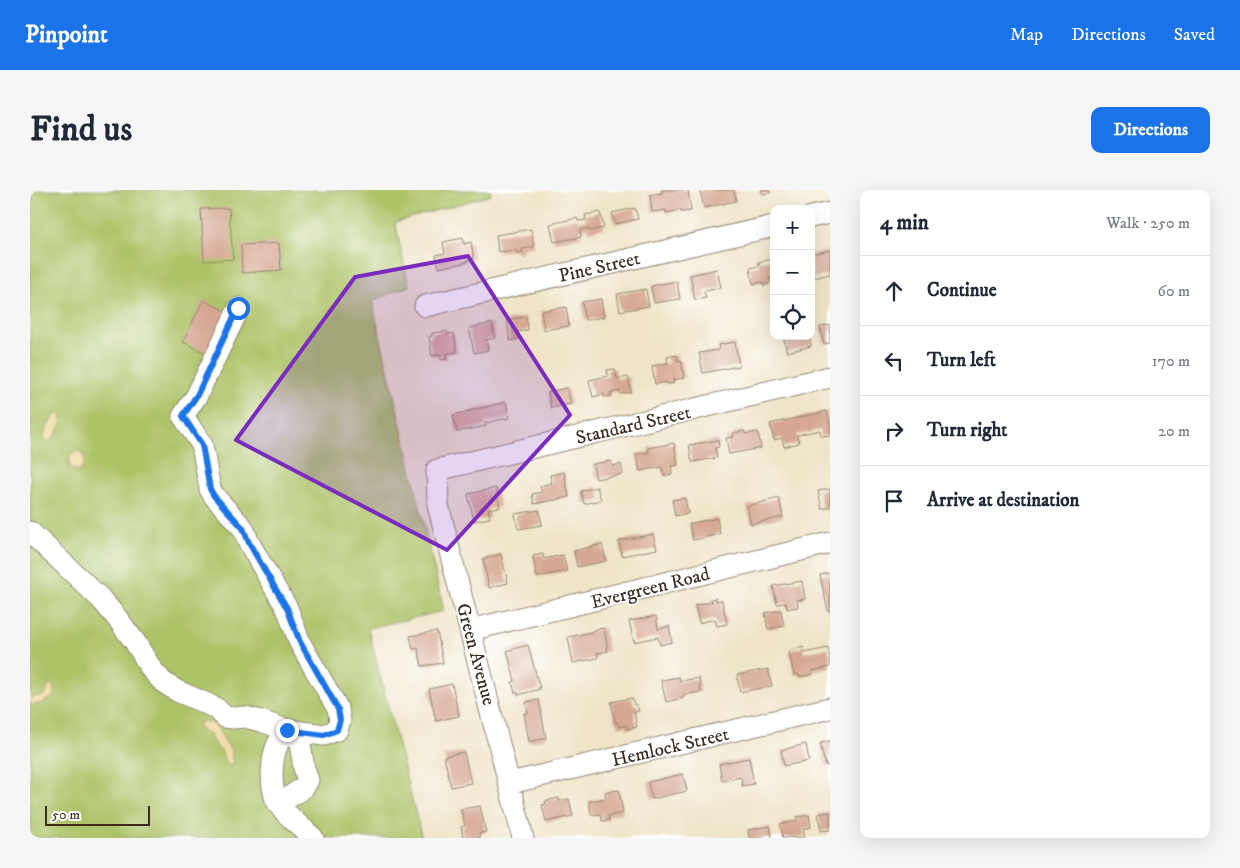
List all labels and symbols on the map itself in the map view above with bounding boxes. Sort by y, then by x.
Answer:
street label: Pine Street [556,247,642,288]
route start [227,297,250,320]
street label: Standard Street [574,401,693,450]
street label: Evergreen Road [589,562,713,614]
street label: Green Avenue [451,601,500,708]
route end [276,719,299,742]
street label: Hemlock Street [610,723,731,772]
scale bar [45,803,150,826]

